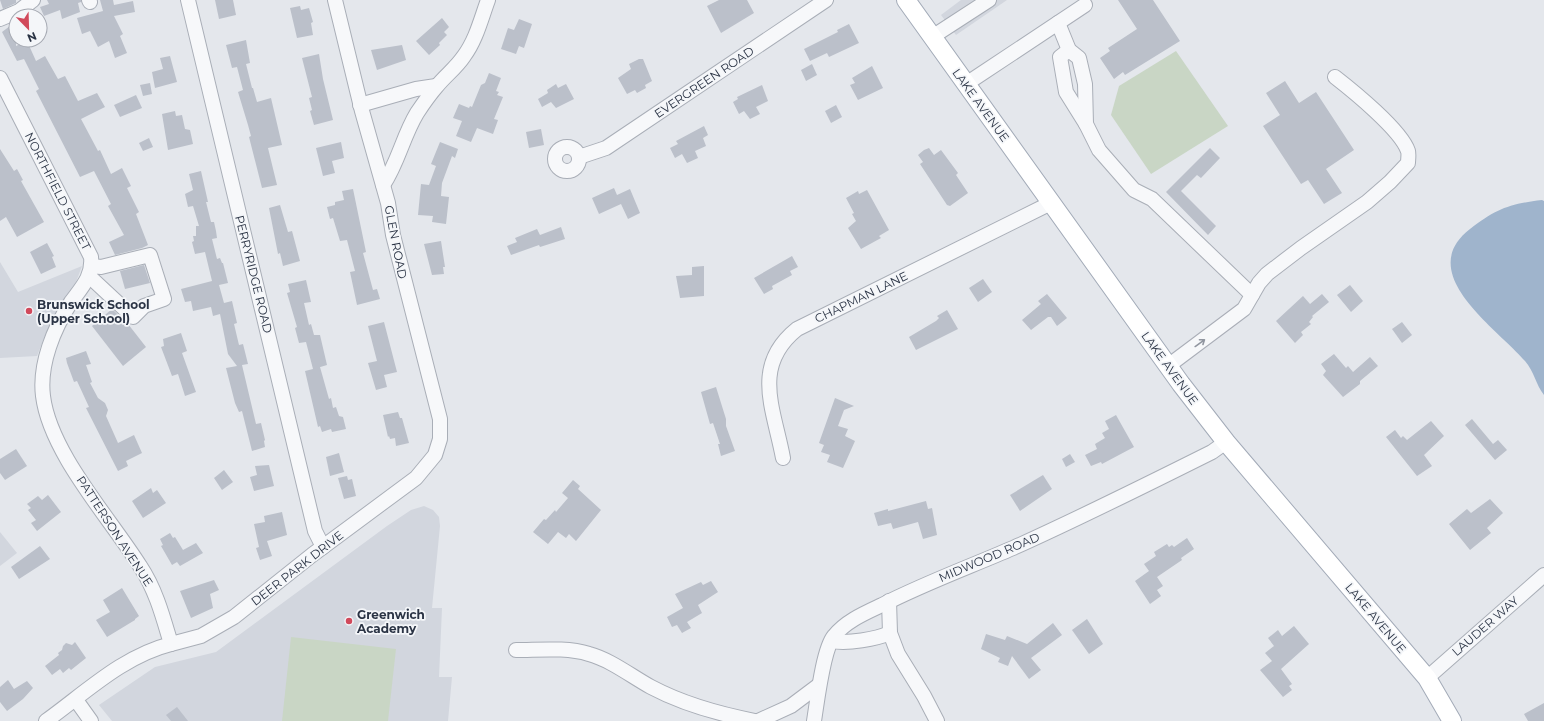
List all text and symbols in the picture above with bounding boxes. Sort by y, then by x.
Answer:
north arrow [8,8,48,48]
text: N [25,29,39,45]
street label: EVERGREEN ROAD [651,43,757,121]
street label: LAKE AVENUE [949,65,1013,145]
street label: NORTHFIELD STREET [22,130,94,252]
street label: GLEN ROAD [382,204,410,280]
street label: PERRYRIDGE ROAD [232,213,276,335]
street label: CHAPMAN LANE [812,268,910,326]
place label: Brunswick School (Upper School) [37,297,150,326]
marker: Brunswick School (Upper School) [24,306,34,316]
street label: LAKE AVENUE [1138,328,1202,408]
one-way arrow [1194,339,1205,348]
street label: PATTERSON AVENUE [74,473,156,589]
street label: DEER PARK DRIVE [248,527,346,609]
street label: MIDWOOD ROAD [936,529,1042,585]
street label: LAKE AVENUE [1342,580,1410,656]
street label: LAUDER WAY [1449,593,1522,659]
place label: Greenwich Academy [356,607,425,636]
marker: Greenwich Academy [344,616,354,626]

